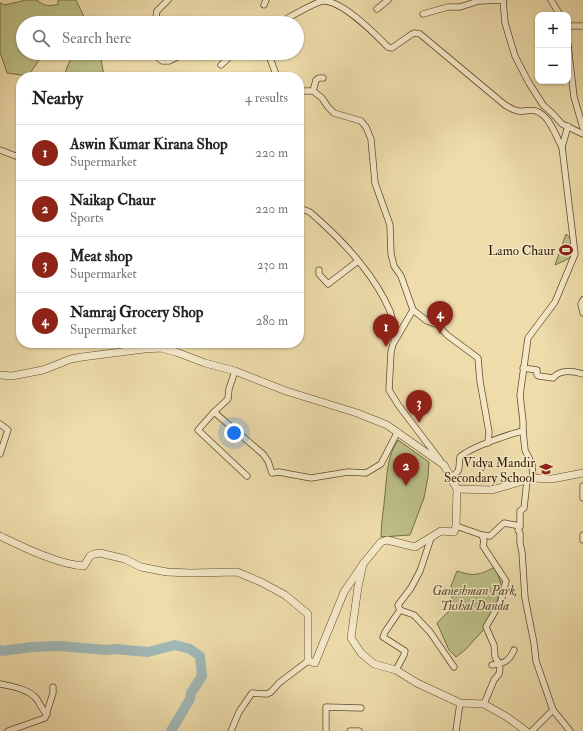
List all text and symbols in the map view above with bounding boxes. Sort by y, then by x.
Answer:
map controls [535,12,571,84]
button: + [535,12,571,48]
search box [16,16,304,60]
icon: search [30,27,52,49]
text: Search here [62,29,131,48]
button: − [535,48,571,84]
text: Nearby [32,88,83,109]
text: 4 results [245,90,288,106]
text: Aswin Kumar Kirana Shop [70,135,228,154]
text: 1 [43,145,47,161]
text: 220 m [255,145,288,161]
text: Supermarket [70,154,137,170]
text: Naikap Chaur [70,191,156,210]
text: 2 [42,201,48,217]
text: 220 m [255,201,288,217]
text: Sports [70,210,104,226]
sports icon: Lamo Chaur [558,242,574,258]
place label: Lamo Chaur [488,243,555,259]
text: Meat shop [70,247,132,266]
text: 3 [43,257,48,273]
text: 230 m [257,257,288,273]
text: Supermarket [70,266,137,282]
pin: 4 [427,301,453,334]
text: Namraj Grocery Shop [70,303,203,322]
text: 4 [41,313,49,329]
text: 280 m [256,313,288,329]
pin: 1 [373,314,399,347]
text: Supermarket [70,322,137,338]
pin: 3 [406,390,432,423]
your location [224,423,244,443]
pin: 2 [393,453,419,486]
place label: Vidya Mandir Secondary School [444,455,536,487]
school or university icon: Vidya Mandir Secondary School [538,461,554,477]
park label: Ganeshman Park, Tushal Danda [432,583,518,614]

